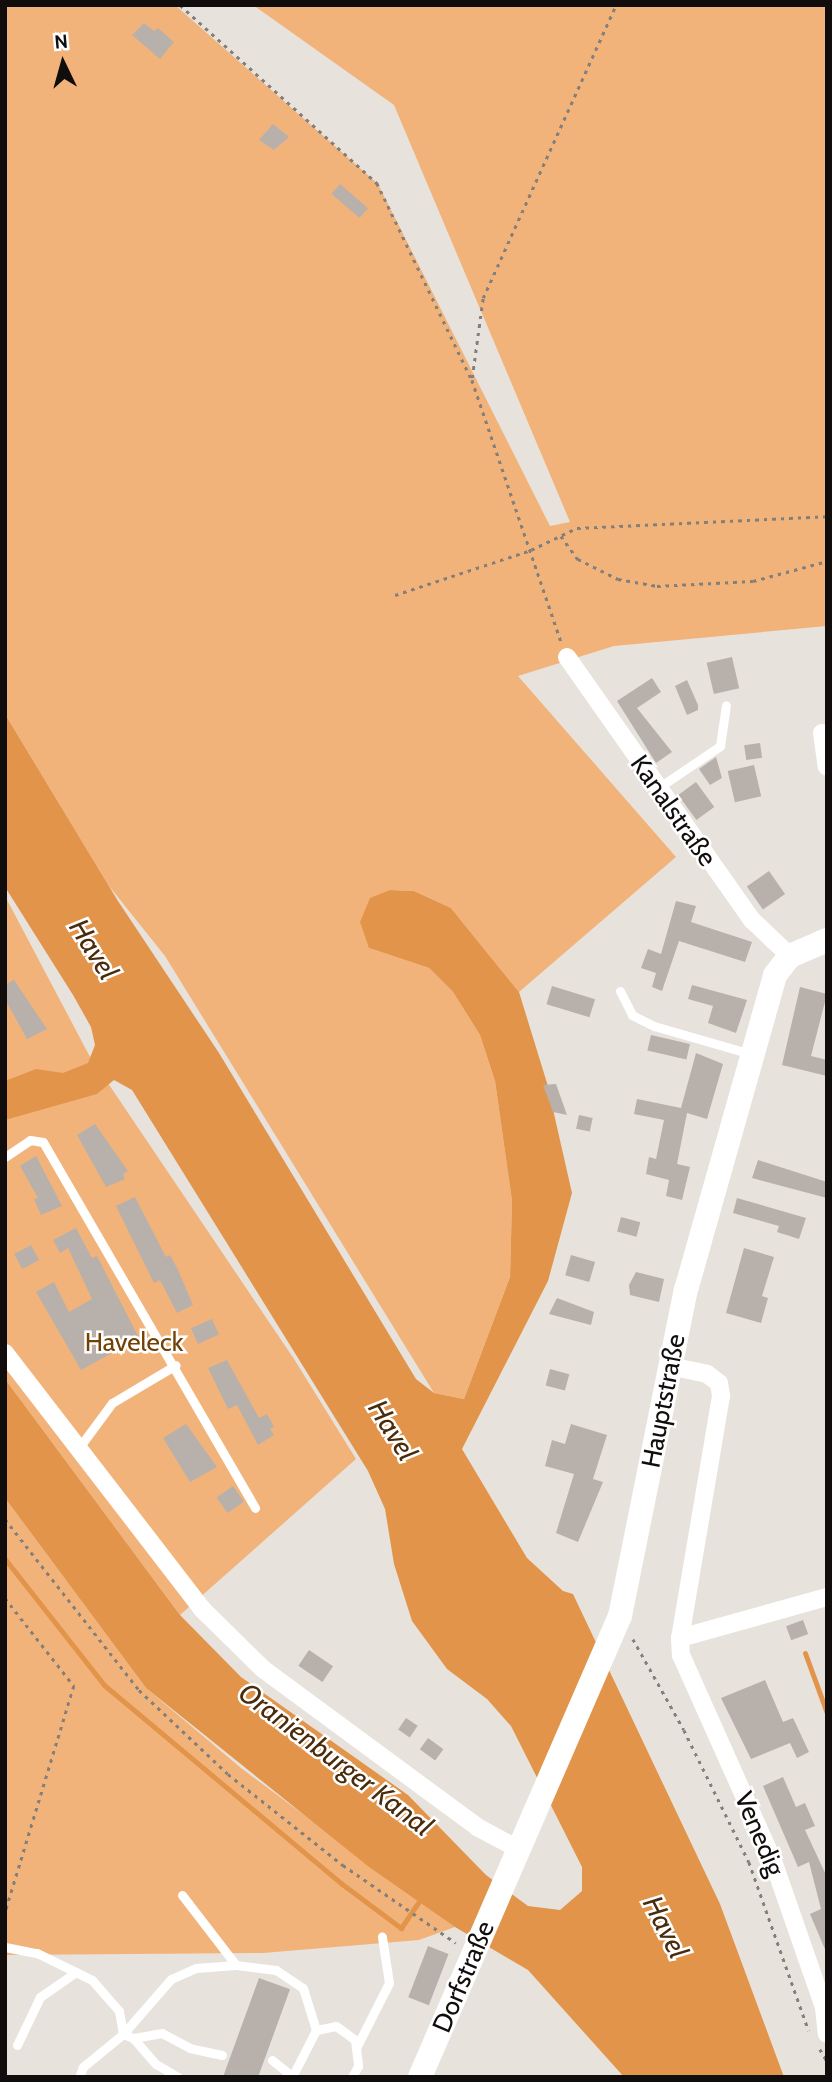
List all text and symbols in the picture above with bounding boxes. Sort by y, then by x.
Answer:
north arrow [28,28,98,98]
text: N [53,30,69,54]
street label: Kanalstraße [623,749,723,873]
water label: Havel [62,912,126,986]
park label: Haveleck [85,1327,183,1359]
street label: Hauptstraße [636,1332,692,1470]
water label: Havel [361,1393,425,1467]
water label: Oranienburger Kanal [232,1675,440,1843]
street label: Venedig [727,1787,791,1881]
water label: Havel [636,1890,696,1964]
street label: Dorfstraße [427,1917,501,2037]

